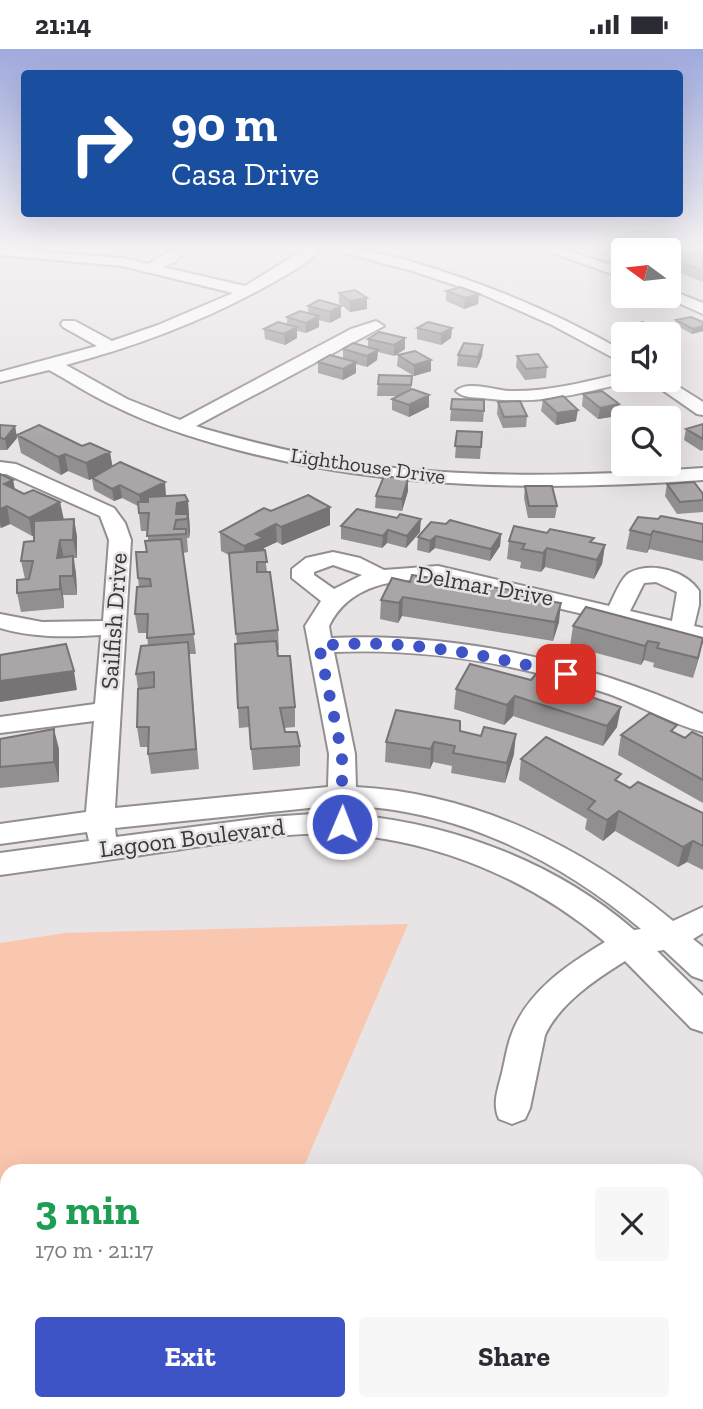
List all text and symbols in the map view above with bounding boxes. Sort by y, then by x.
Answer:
text: 21:14 [35,9,91,41]
text: 90 m [171,95,278,154]
icon: right [56,98,147,189]
text: Casa Drive [171,155,319,193]
north arrow [611,238,681,308]
map controls [611,238,681,476]
button: sound [611,322,681,392]
button: search [611,406,681,476]
street label: Lighthouse Drive [289,442,447,489]
street label: Sailfish Drive [94,552,133,690]
street label: Delmar Drive [414,559,556,612]
pin [536,644,596,704]
icon: arrive [547,655,585,693]
position arrow [305,787,379,861]
street label: Lagoon Boulevard [98,812,286,863]
text: 3 min [35,1184,140,1235]
button: close [595,1187,669,1261]
text: 170 m · 21:17 [35,1236,153,1264]
button: Exit [35,1317,345,1397]
button: Share [359,1317,669,1397]

